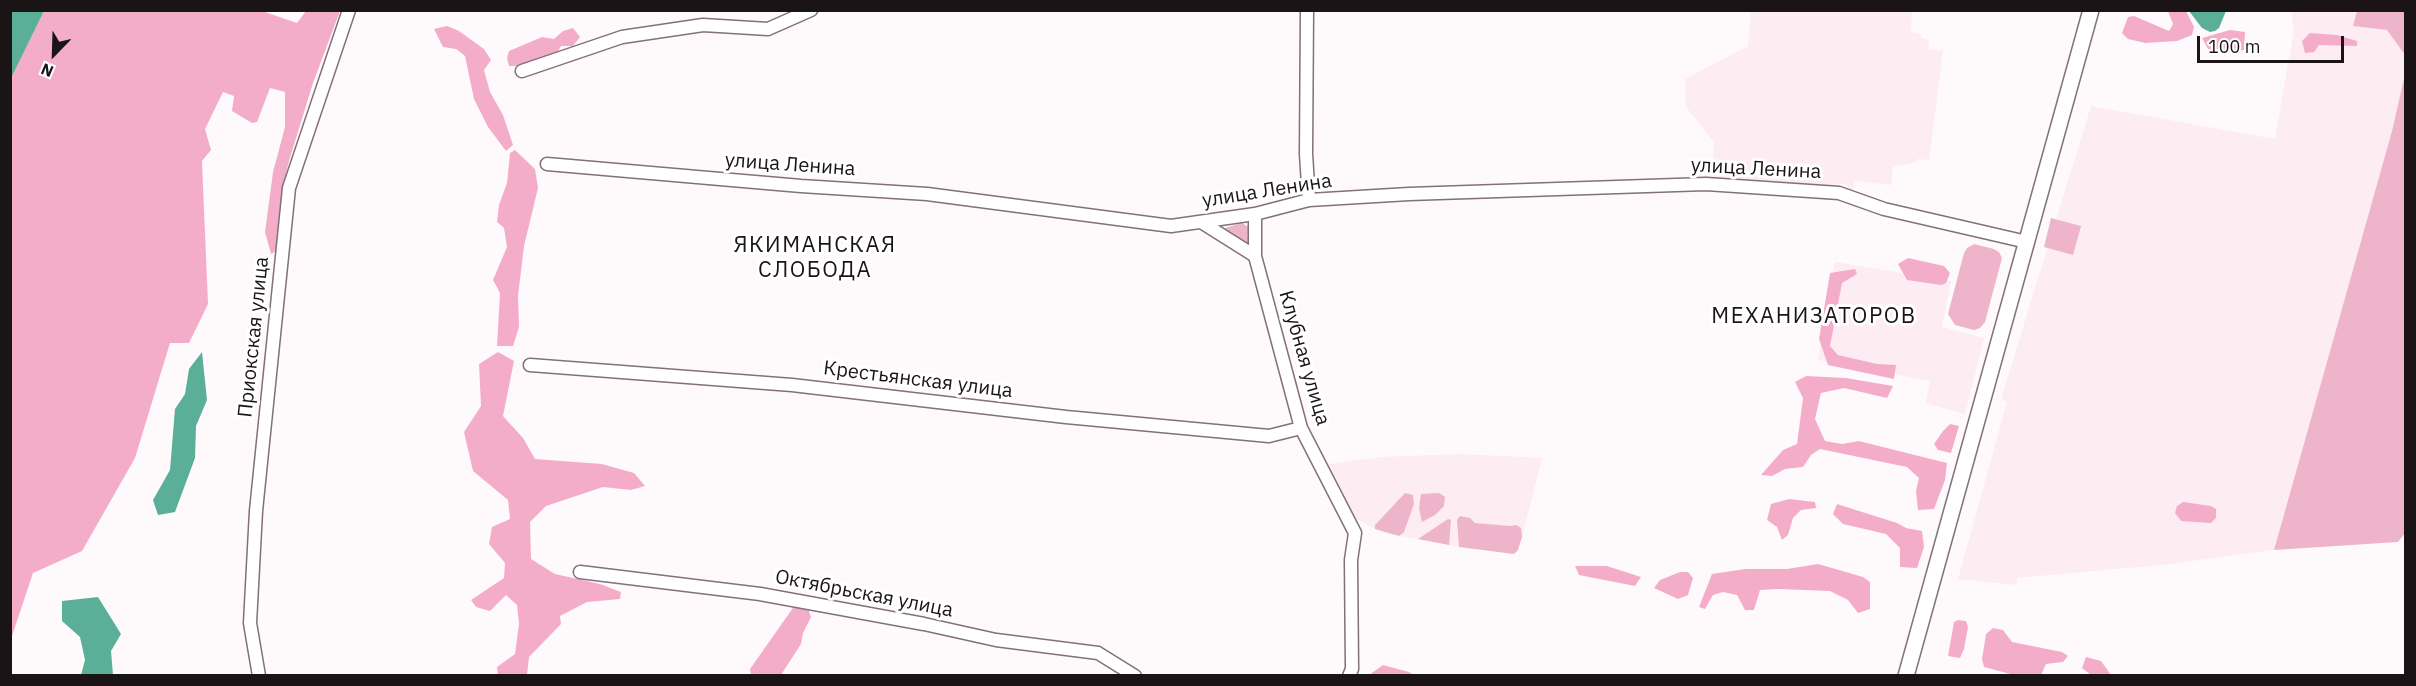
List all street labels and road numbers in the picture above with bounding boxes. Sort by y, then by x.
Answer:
street label: улица Ленина [724,148,856,182]
street label: улица Ленина [1690,154,1822,184]
street label: улица Ленина [1201,169,1333,213]
street label: Приокская улица [234,255,274,419]
street label: Клубная улица [1273,288,1335,428]
street label: Крестьянская улица [822,356,1014,404]
street label: Октябрьская улица [773,565,955,623]

